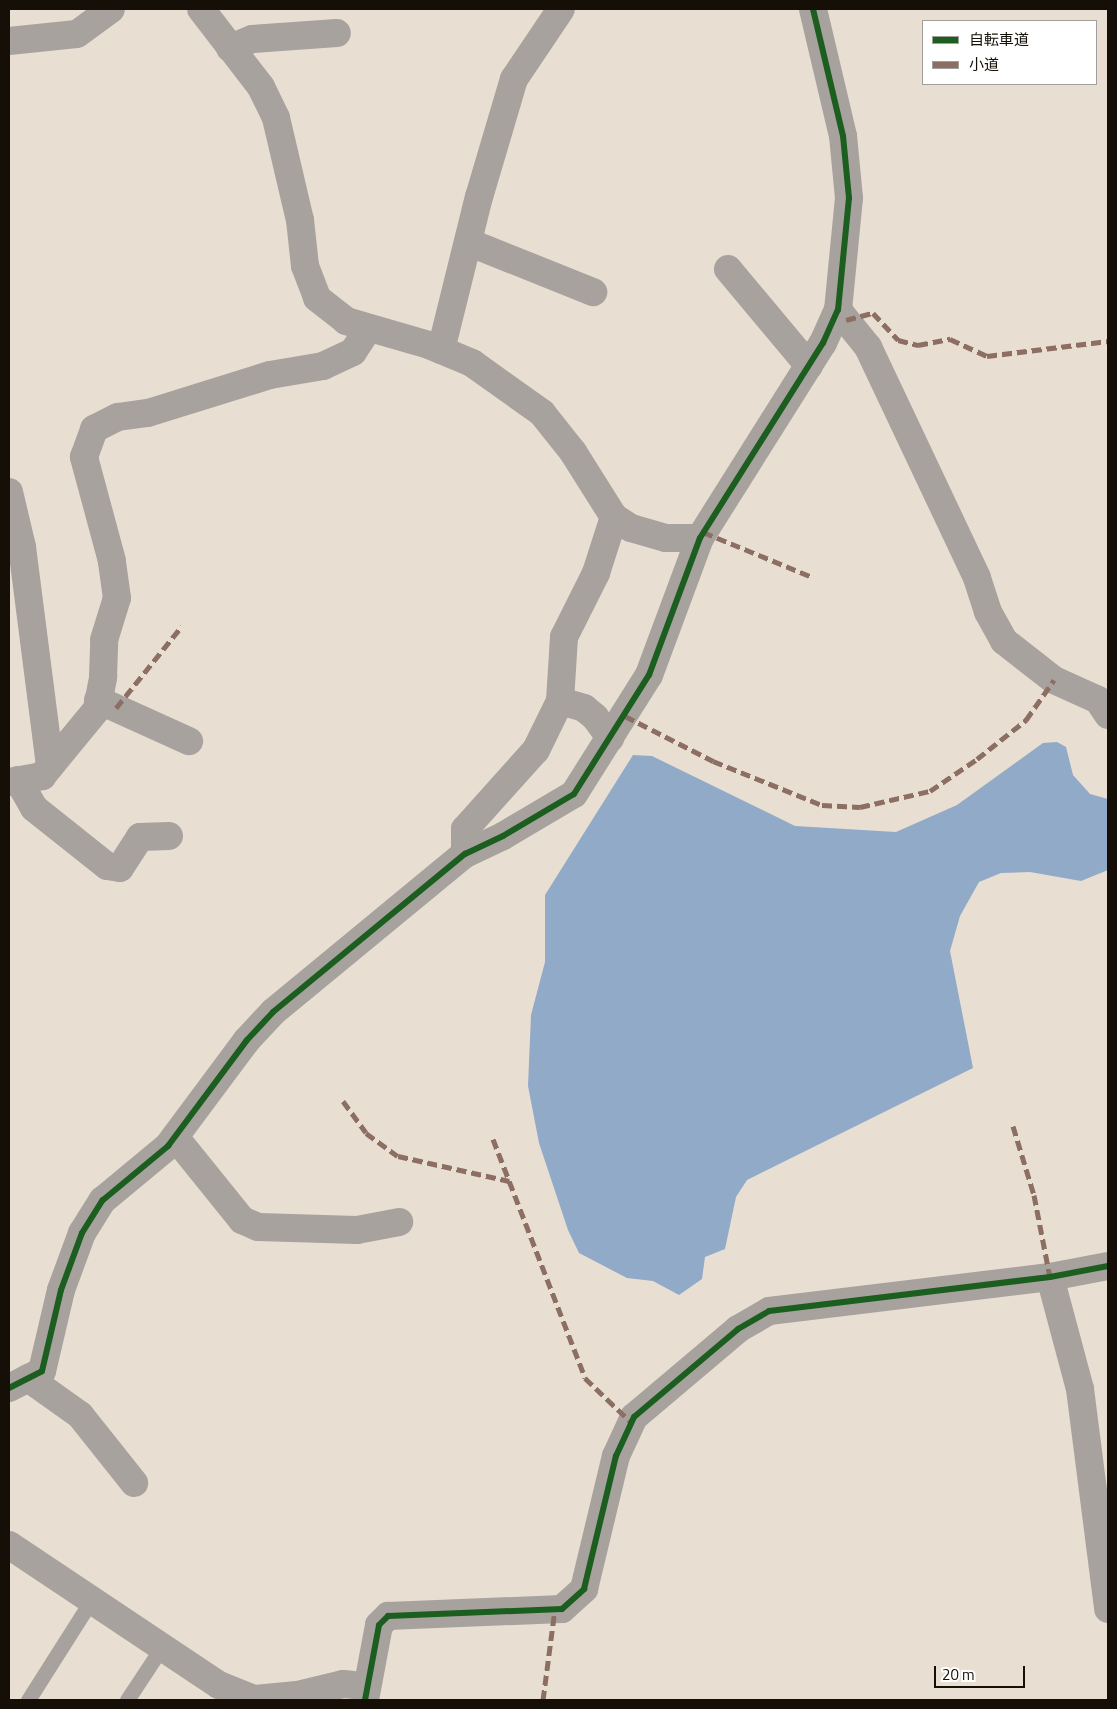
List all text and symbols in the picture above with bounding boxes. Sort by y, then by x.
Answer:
legend [922,20,1097,85]
text: 自転車道 [969,28,1029,51]
text: 小道 [969,53,999,76]
scale bar [937,1656,1028,1688]
text: 20 m [942,1663,975,1686]

